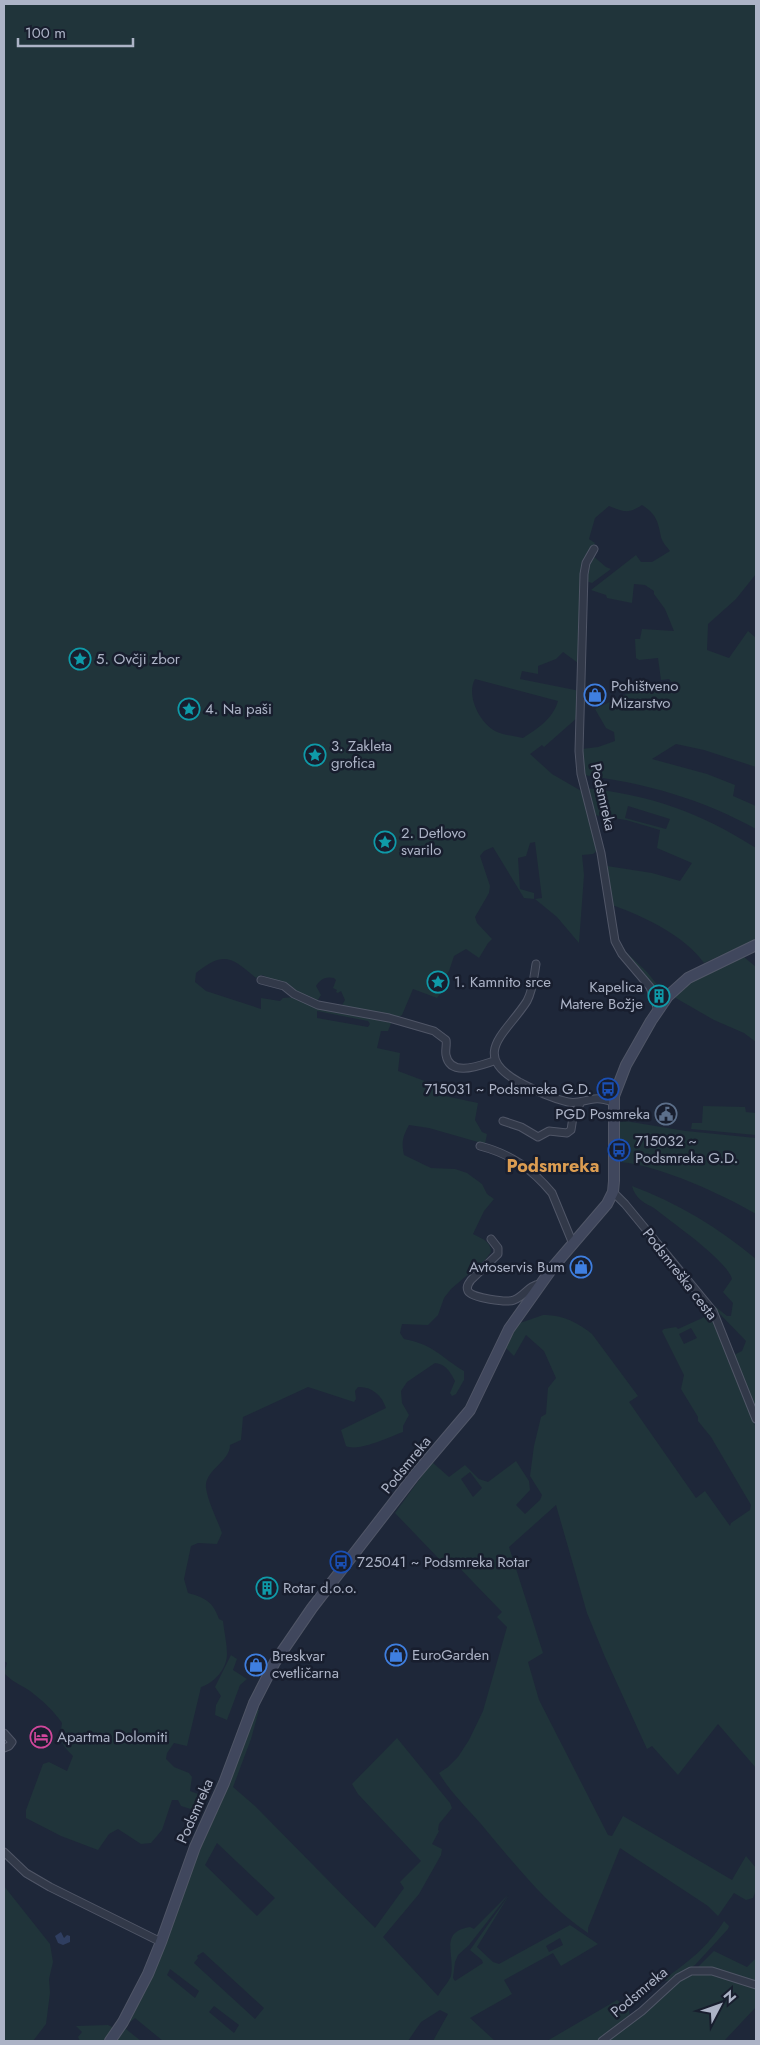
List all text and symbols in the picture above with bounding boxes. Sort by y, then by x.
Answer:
scale bar [18,15,132,47]
text: 100 m [25,22,66,44]
place icon: 5. Ovčji zbor [68,647,92,671]
place label: 5. Ovčji zbor [96,648,181,670]
place label: Pohištveno Mizarstvo [611,675,679,714]
shop icon: Pohištveno Mizarstvo [583,683,607,707]
place icon: 4. Na paši [177,697,201,721]
place label: 4. Na paši [205,698,272,720]
place label: 3. Zakleta grofica [331,735,392,774]
place icon: 3. Zakleta grofica [303,743,327,767]
street label: Podsmreka [585,761,621,833]
place label: 2. Detlovo svarilo [401,822,466,861]
place icon: 2. Detlovo svarilo [373,830,397,854]
place icon: 1. Kamnito srce [426,970,450,994]
place label: 1. Kamnito srce [454,971,551,993]
place label: Kapelica Matere Božje [560,976,643,1015]
building icon: Kapelica Matere Božje [647,984,671,1008]
bus stop icon: 715031 ~ Podsmreka G.D. [596,1077,620,1101]
place label: 715031 ~ Podsmreka G.D. [424,1078,592,1100]
public building icon: PGD Posmreka [654,1102,678,1126]
place label: PGD Posmreka [555,1103,650,1125]
place label: 715032 ~ Podsmreka G.D. [635,1130,738,1169]
bus stop icon: 715032 ~ Podsmreka G.D. [607,1138,631,1162]
district label: Podsmreka [507,1153,599,1179]
street label: Podsmreška cesta [637,1223,723,1325]
shop icon: Avtoservis Bum [569,1255,593,1279]
place label: Avtoservis Bum [469,1256,565,1278]
street label: Podsmreka [376,1431,436,1499]
bus stop icon: 725041 ~ Podsmreka Rotar [329,1550,353,1574]
place label: 725041 ~ Podsmreka Rotar [357,1551,531,1573]
building icon: Rotar d.o.o. [255,1576,279,1600]
place label: Rotar d.o.o. [283,1577,357,1599]
shop icon: EuroGarden [384,1643,408,1667]
place label: EuroGarden [412,1644,489,1666]
place label: Breskvar cvetličarna [272,1645,339,1684]
shop icon: Breskvar cvetličarna [244,1653,268,1677]
hotel icon: Apartma Dolomiti [29,1725,53,1749]
place label: Apartma Dolomiti [57,1726,168,1748]
street label: Podsmreka [171,1775,219,1847]
street label: Podsmreka [606,1961,672,2023]
north arrow [695,1980,745,2030]
text: N [719,1986,741,2007]

